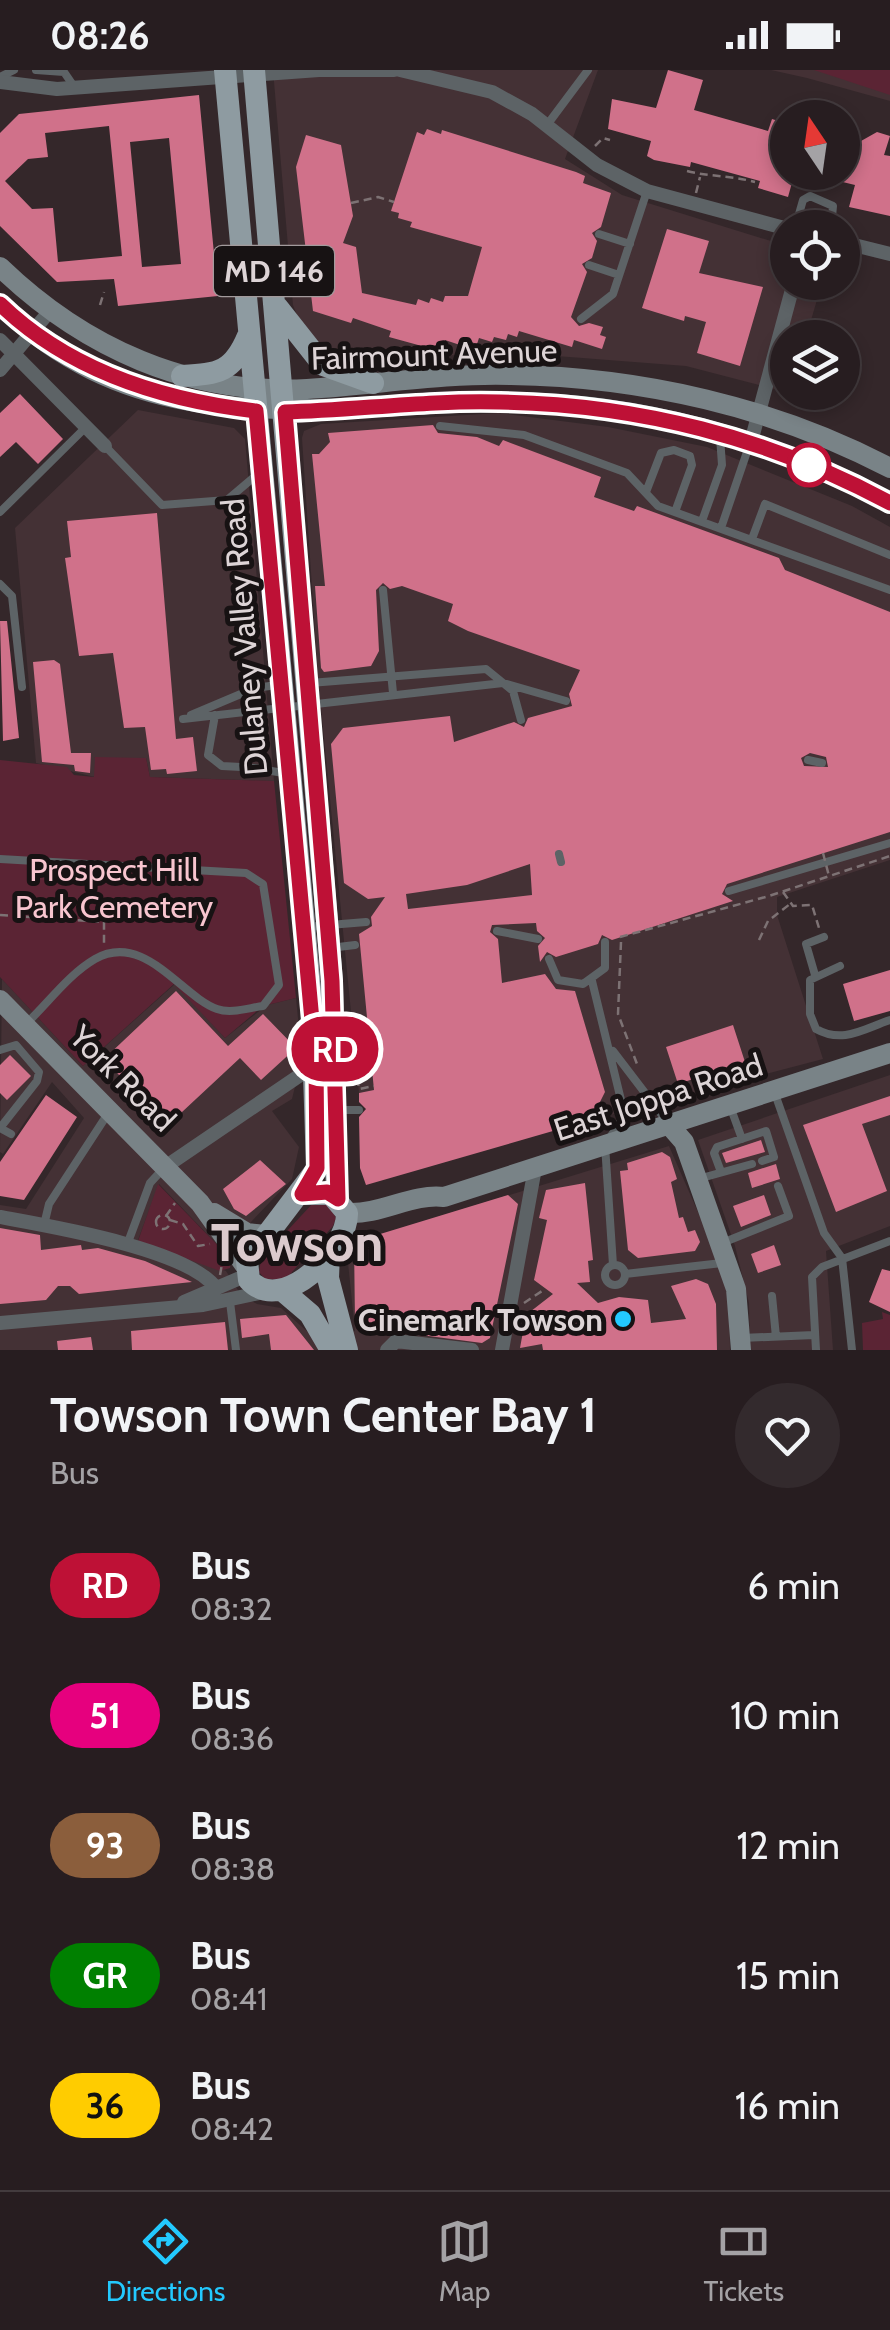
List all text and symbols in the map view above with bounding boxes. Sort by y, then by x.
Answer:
text: 08:26 [50,12,150,59]
north arrow [770,100,860,190]
map controls [770,100,860,410]
button: locate [770,210,860,300]
road number: MD 146 [214,246,334,296]
button: layers [770,320,860,410]
street label: Fairmount Avenue [310,330,558,378]
unlabelled marker [788,444,830,486]
street label: Dulaney Valley Road [212,497,276,777]
park label: Prospect Hill Park Cemetery [15,850,213,926]
street label: York Road [61,1016,184,1139]
line badge: RD [290,1016,380,1082]
text: RD [311,1028,359,1071]
street label: East Joppa Road [549,1045,767,1149]
district label: Towson [211,1211,383,1274]
place label: Cinemark Towson [358,1300,603,1339]
marker: Cinemark Towson [612,1308,634,1330]
button: heart [735,1383,840,1488]
text: Towson Town Center Bay 1 [50,1386,597,1444]
text: Bus [50,1453,99,1492]
text: Bus [190,1542,251,1589]
text: 6 min [747,1562,840,1609]
text: RD [81,1564,129,1607]
text: 08:32 [190,1589,272,1628]
text: Bus [190,1672,251,1719]
text: 10 min [730,1692,840,1739]
text: 51 [89,1694,121,1737]
text: 08:36 [190,1719,274,1758]
text: Bus [190,1802,251,1849]
text: 12 min [737,1822,840,1869]
text: 93 [86,1824,124,1867]
text: 08:38 [190,1849,275,1888]
text: Bus [190,1932,251,1979]
text: 15 min [736,1952,840,1999]
text: GR [82,1954,128,1997]
text: 08:41 [190,1979,267,2018]
text: Bus [190,2062,251,2109]
text: 16 min [735,2082,840,2129]
text: 36 [86,2084,124,2127]
text: 08:42 [190,2109,274,2148]
tab: Directions [106,2214,225,2308]
tab: Map [437,2214,492,2308]
tab: Tickets [704,2214,784,2308]

